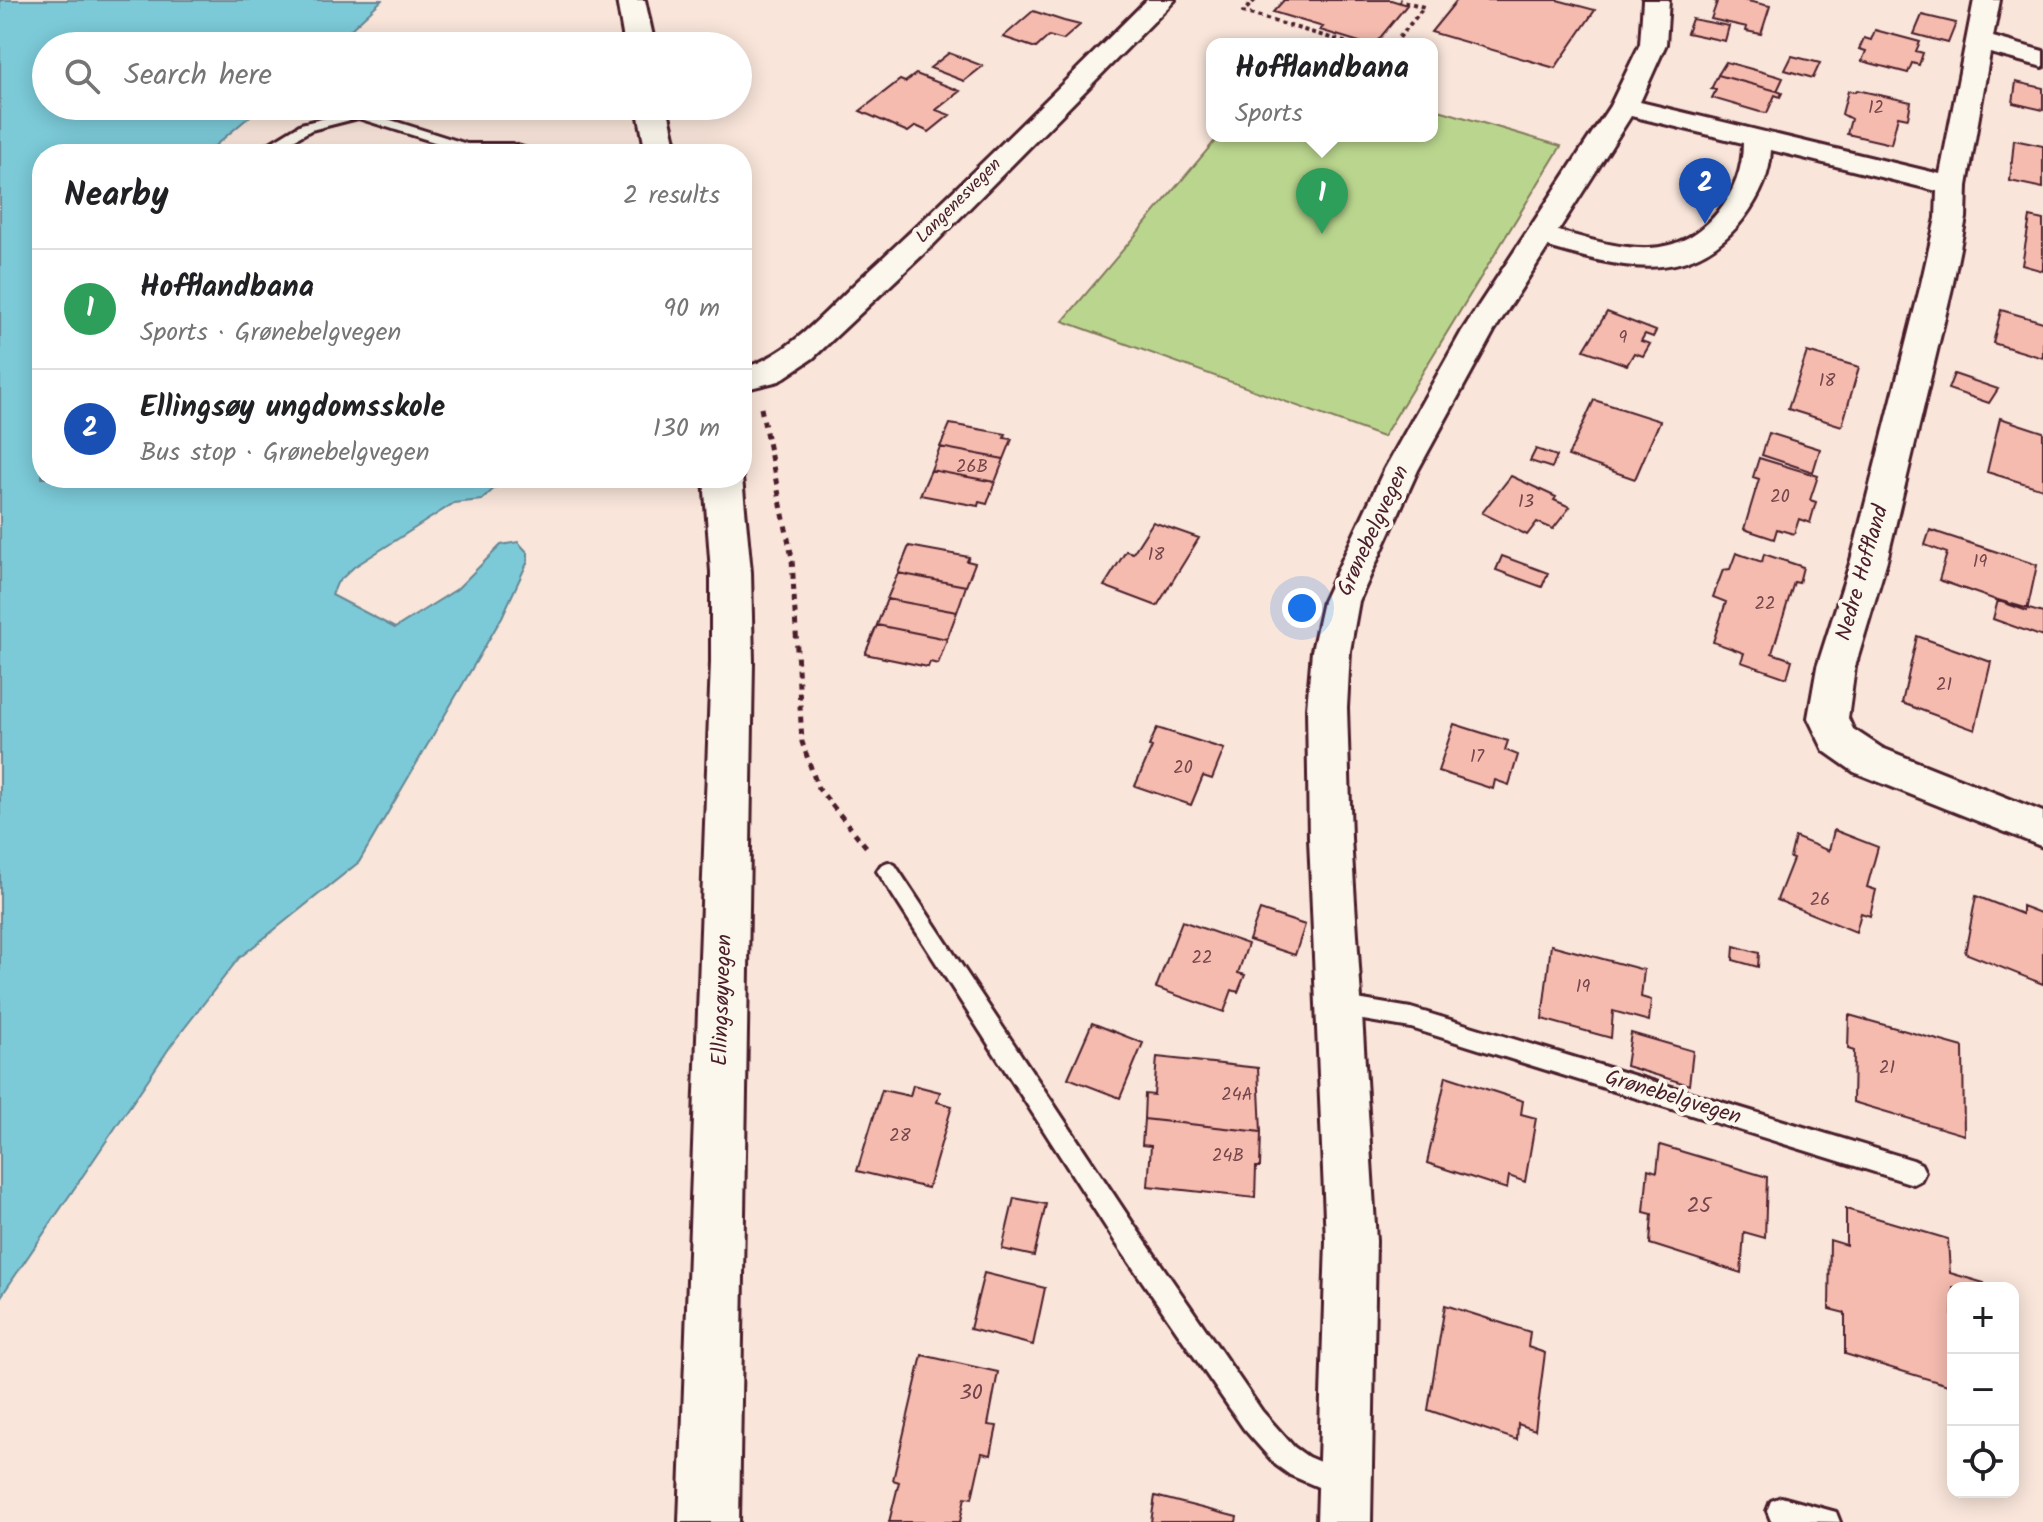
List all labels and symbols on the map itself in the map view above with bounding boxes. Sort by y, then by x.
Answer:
house number: 12 [1868,94,1884,123]
street label: Langenesvegen [909,151,1009,251]
pin: 2 [1679,158,1731,224]
pin: 1 [1296,168,1348,234]
house number: 9 [1619,324,1628,353]
house number: 18 [1819,367,1835,396]
house number: 26B [956,453,988,482]
street label: Grønebelgvegen [1328,460,1420,602]
house number: 20 [1770,483,1790,512]
house number: 13 [1518,488,1534,517]
street label: Nedre Hoffland [1827,500,1899,645]
house number: 18 [1148,541,1164,570]
house number: 19 [1973,548,1987,577]
your location [1282,588,1322,628]
house number: 22 [1755,590,1775,619]
house number: 21 [1936,671,1952,700]
house number: 17 [1470,743,1485,772]
house number: 20 [1173,754,1193,783]
house number: 26 [1810,886,1830,915]
street label: Ellingsøyvegen [703,933,743,1067]
house number: 22 [1192,944,1212,973]
house number: 19 [1576,973,1590,1002]
house number: 21 [1879,1054,1895,1083]
street label: Grønebelgvegen [1600,1061,1746,1135]
house number: 24A [1221,1081,1253,1110]
house number: 28 [889,1122,911,1151]
house number: 24B [1212,1142,1244,1171]
house number: 25 [1687,1189,1712,1224]
house number: 30 [959,1376,983,1411]

